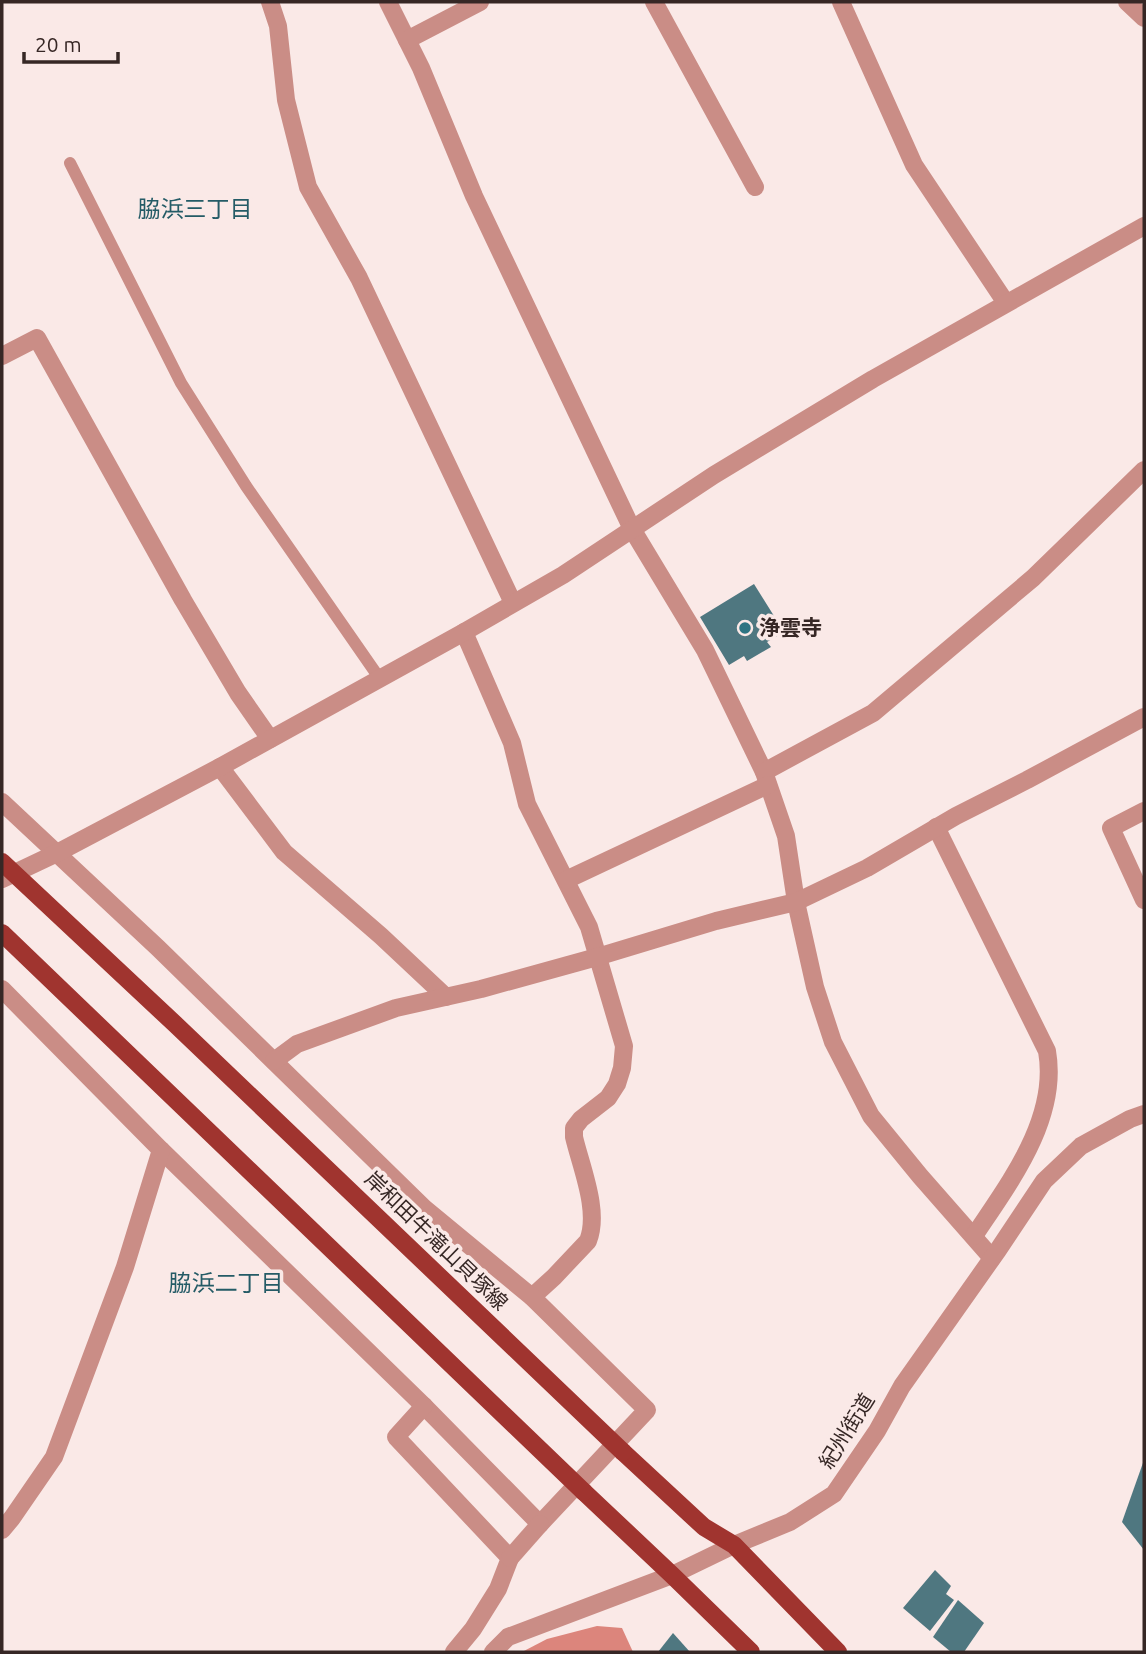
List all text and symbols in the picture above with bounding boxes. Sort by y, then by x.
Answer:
scale bar [24,21,119,65]
text: 20 m [35,32,82,56]
district label: 脇浜三丁目 [138,196,253,221]
place label: 浄雲寺 [759,615,822,639]
marker: 浄雲寺 [737,620,753,636]
street label: 岸和田牛滝山貝塚線 [360,1166,513,1315]
district label: 脇浜二丁目 [169,1270,284,1295]
street label: 紀州街道 [814,1388,879,1472]

